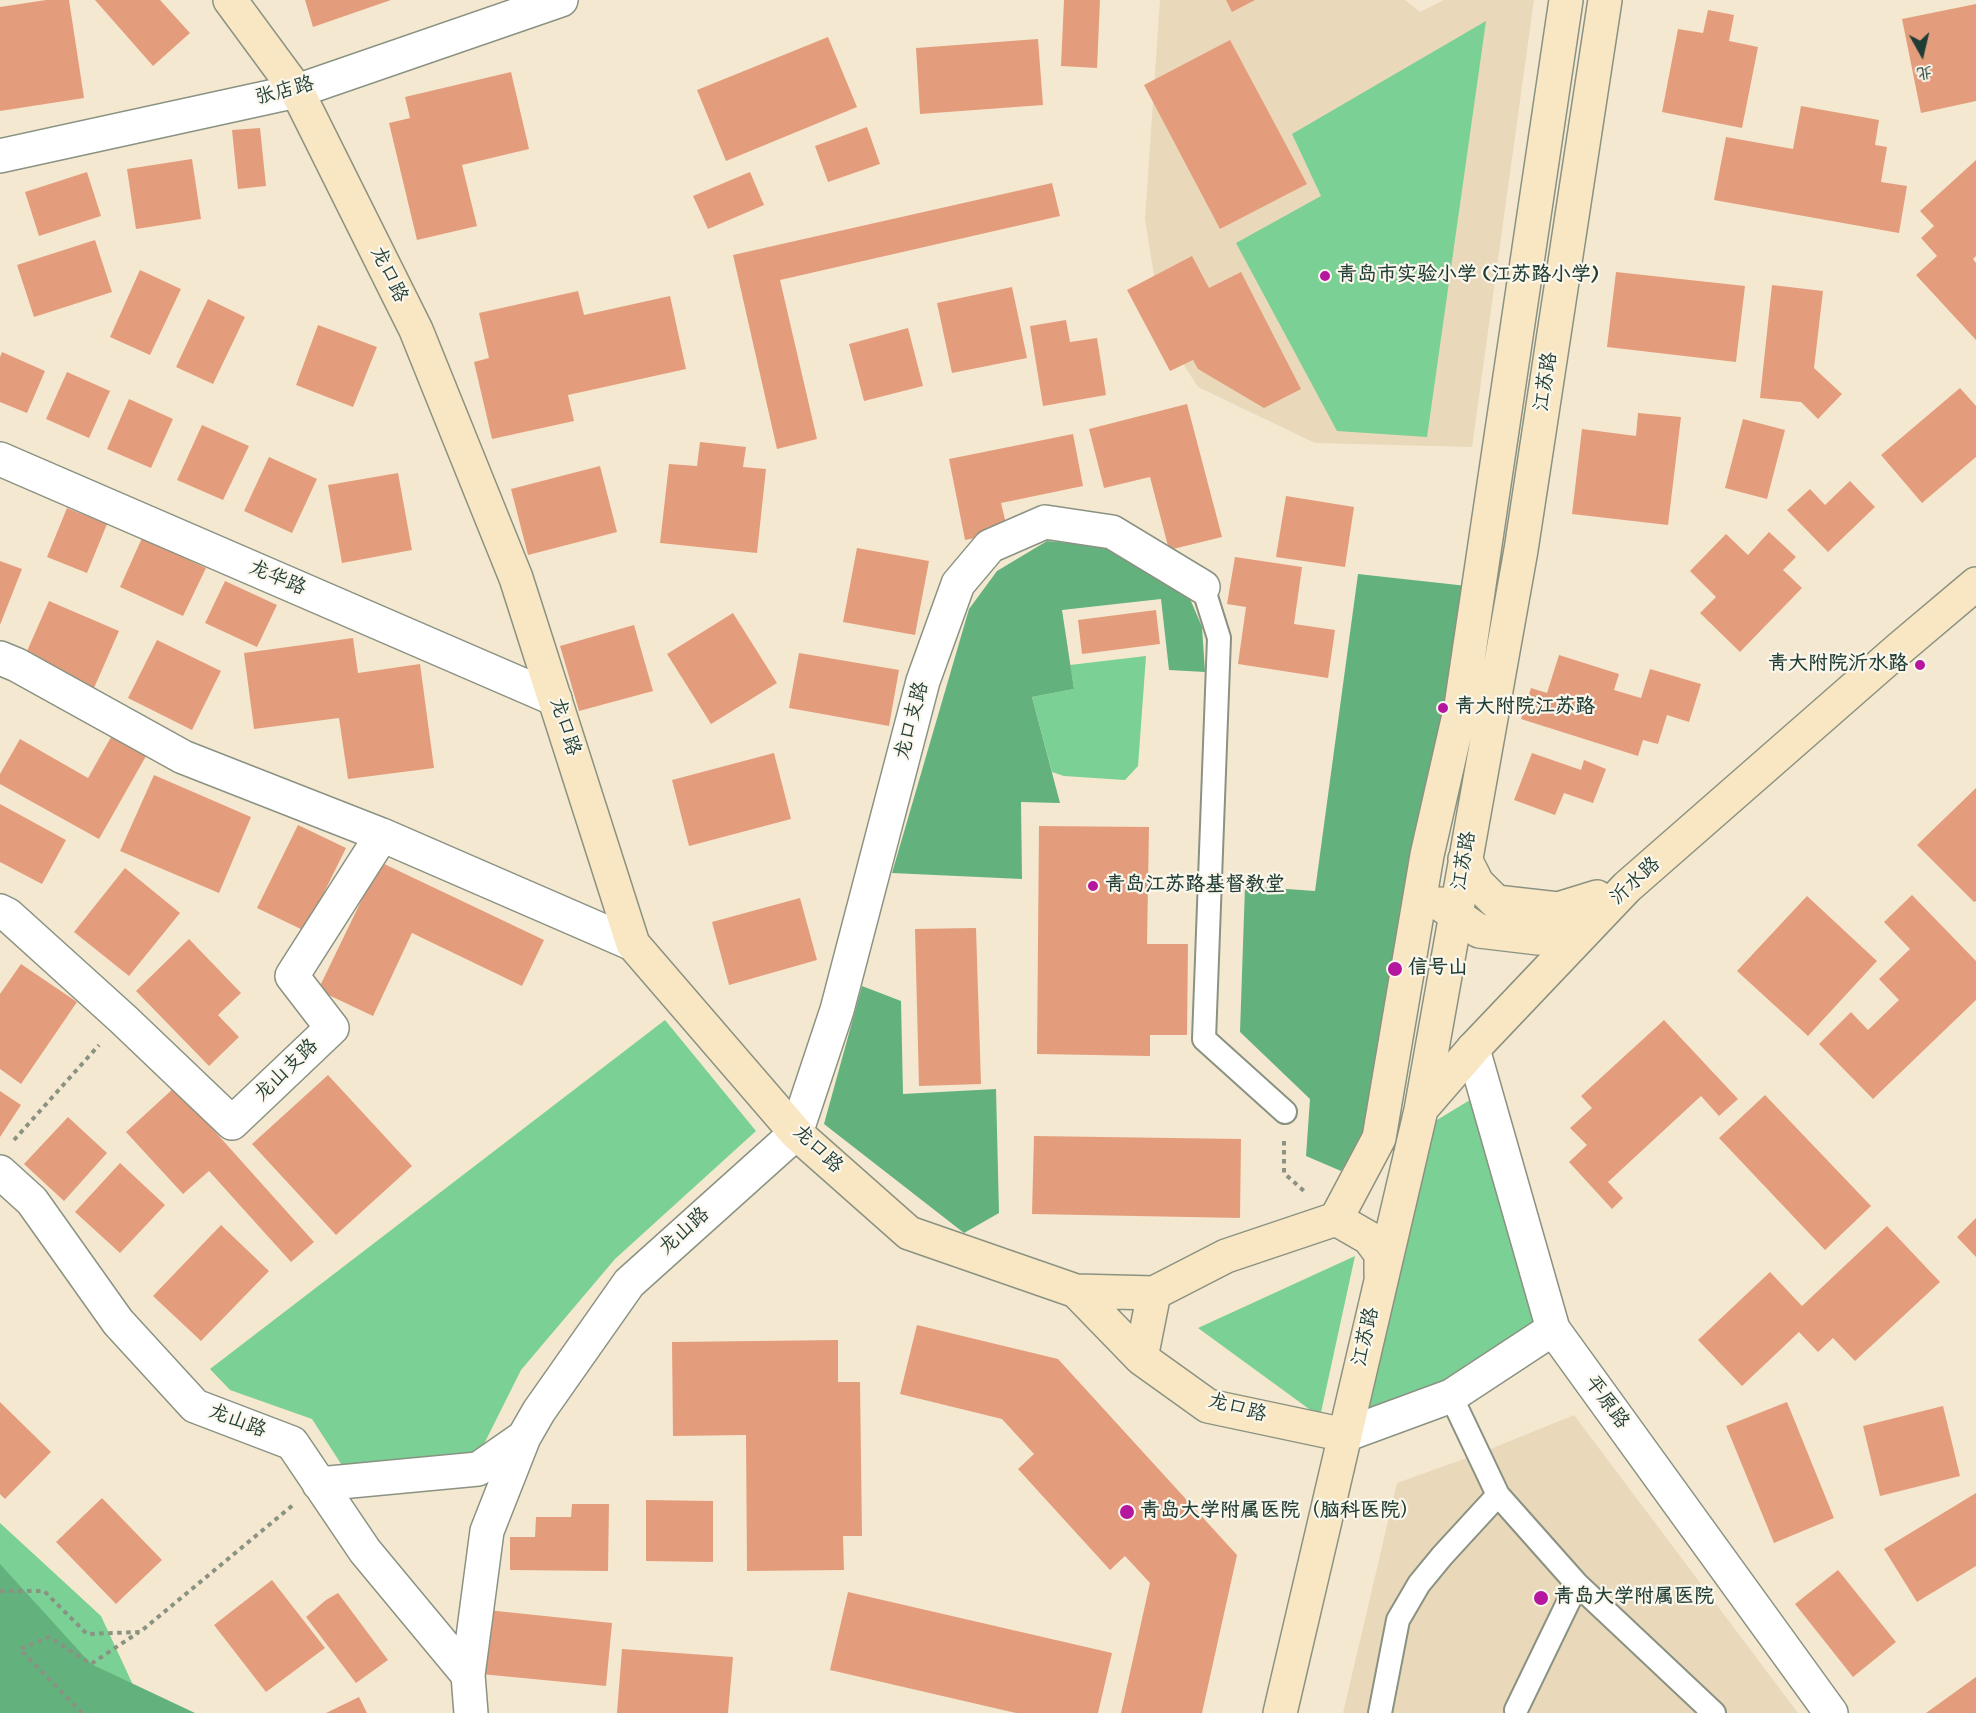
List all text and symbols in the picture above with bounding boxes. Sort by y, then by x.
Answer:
north arrow [1892,24,1952,84]
text: 北 [1915,61,1934,84]
street label: 张店路 [253,73,317,111]
street label: 龙口路 [364,243,412,307]
place label: 青岛市实验小学 (江苏路小学) [1337,264,1598,288]
marker: 青岛市实验小学 (江苏路小学) [1318,269,1332,283]
street label: 江苏路 [1530,350,1564,414]
street label: 龙华路 [245,556,309,602]
place label: 青大附院沂水路 [1768,653,1908,677]
marker: 青大附院沂水路 [1913,658,1927,672]
street label: 龙口支路 [891,679,935,763]
street label: 龙口路 [543,695,585,759]
place label: 青大附院江苏路 [1455,696,1595,720]
marker: 青大附院江苏路 [1436,701,1450,715]
street label: 江苏路 [1448,829,1482,893]
street label: 沂水路 [1606,853,1666,911]
place label: 青岛江苏路基督教堂 [1105,874,1285,898]
marker: 青岛江苏路基督教堂 [1086,879,1100,893]
place label: 信号山 [1408,957,1468,981]
marker: 信号山 [1386,960,1404,978]
street label: 龙山支路 [250,1035,324,1107]
street label: 龙口路 [787,1121,847,1179]
street label: 龙山路 [655,1203,715,1261]
street label: 江苏路 [1349,1305,1385,1369]
street label: 平原路 [1579,1372,1633,1434]
street label: 龙口路 [1205,1390,1269,1428]
street label: 龙山路 [205,1400,269,1444]
place label: 青岛大学附属医院（脑科医院） [1140,1500,1420,1524]
marker: 青岛大学附属医院（脑科医院） [1118,1503,1136,1521]
place label: 青岛大学附属医院 [1554,1586,1714,1610]
marker: 青岛大学附属医院 [1532,1589,1550,1607]

